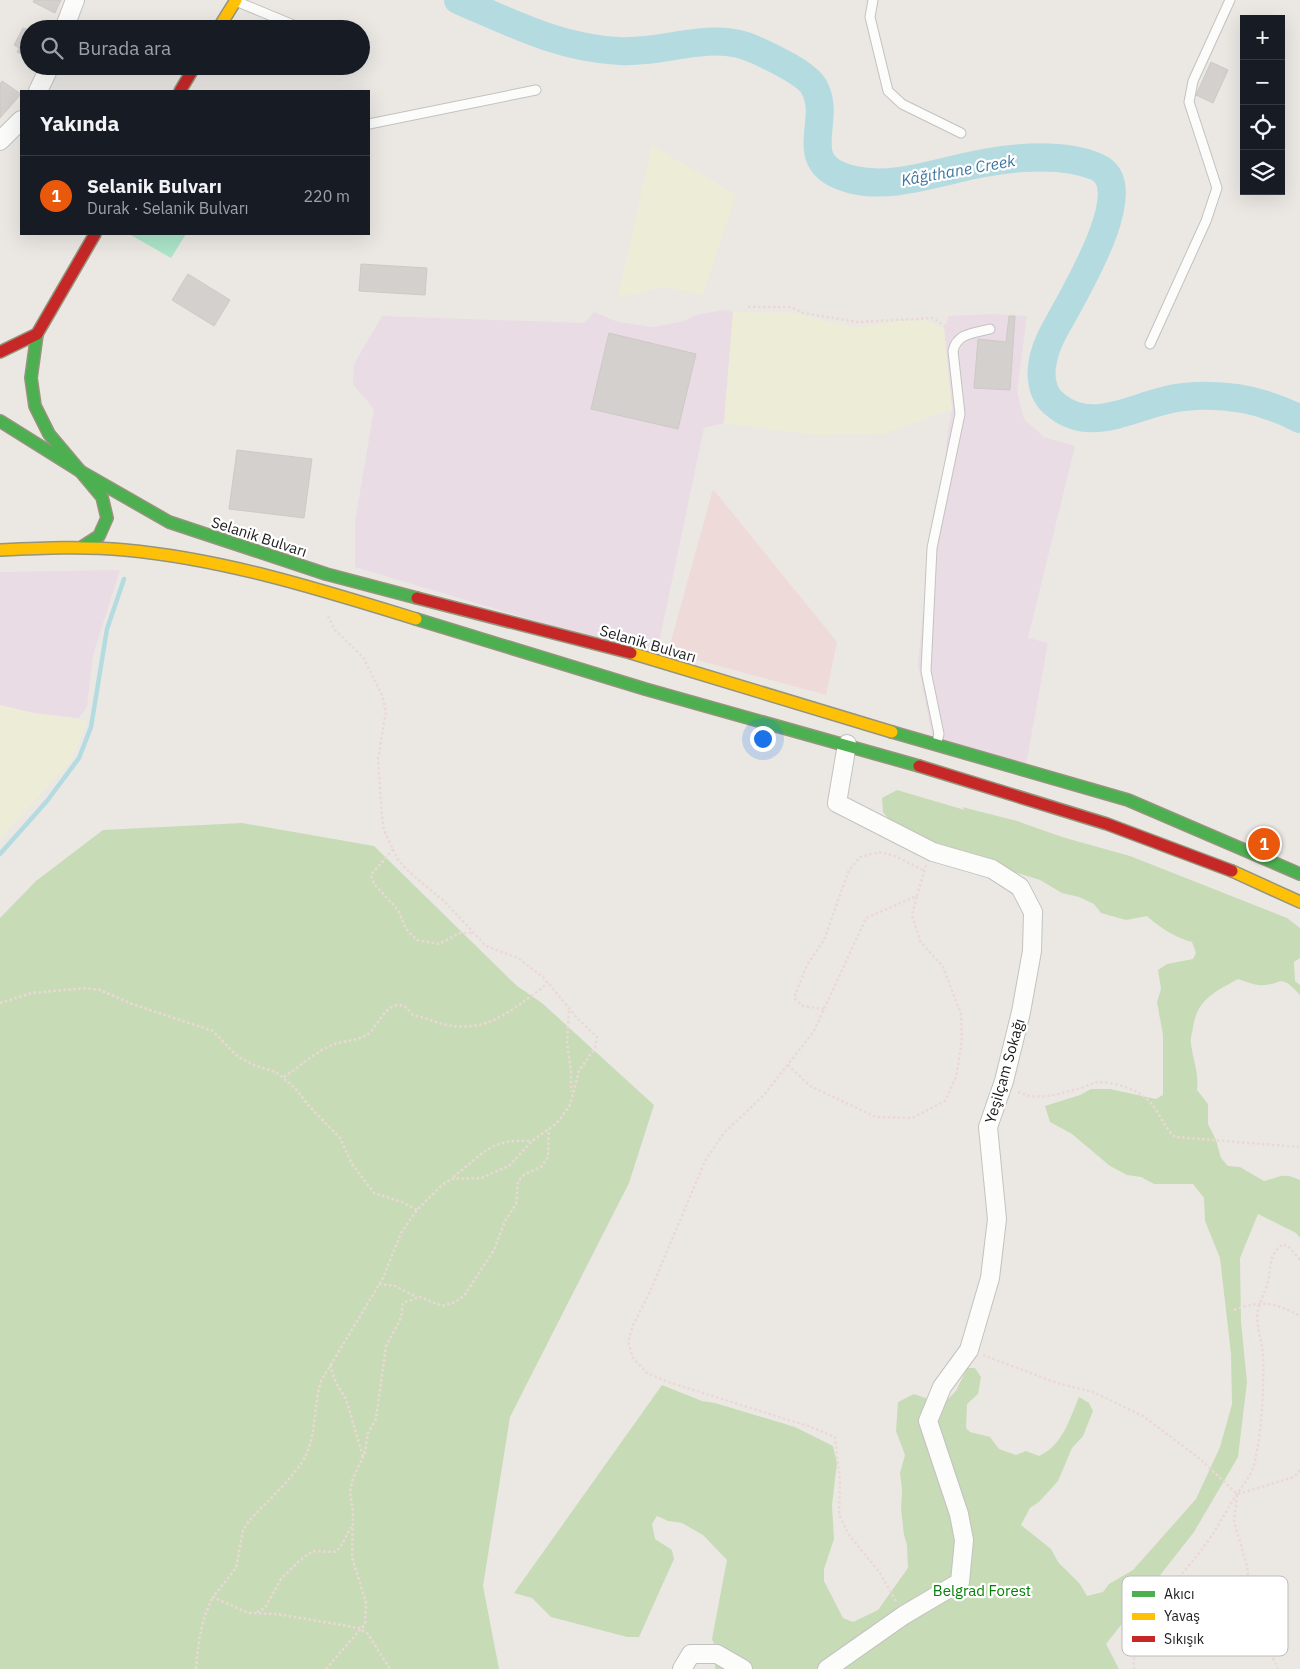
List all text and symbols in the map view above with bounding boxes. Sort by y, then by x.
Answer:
map controls [1240,15,1285,195]
button: + [1240,15,1285,60]
search box [20,20,370,75]
icon: search [38,34,66,62]
text: Burada ara [78,36,171,60]
button: − [1240,60,1285,105]
button: locate [1240,105,1285,150]
text: Yakında [40,109,120,137]
water label: Kâğıthane Creek [899,150,1017,190]
button: layers [1240,150,1285,195]
text: Selanik Bulvarı [87,174,222,198]
text: 1 [51,186,61,206]
text: 220 m [303,186,350,206]
text: Durak · Selanik Bulvarı [87,198,249,218]
street label: Selanik Bulvarı [209,512,309,561]
street label: Selanik Bulvarı [598,621,699,666]
your location [750,726,776,752]
pin: 1 [1248,825,1280,863]
street label: Yeşilçam Sokağı [980,1016,1029,1126]
legend [1122,1576,1288,1656]
park label: Belgrad Forest [933,1581,1031,1600]
text: Akıcı [1164,1585,1194,1603]
text: Yavaş [1164,1607,1200,1625]
text: Sıkışık [1164,1630,1205,1648]

